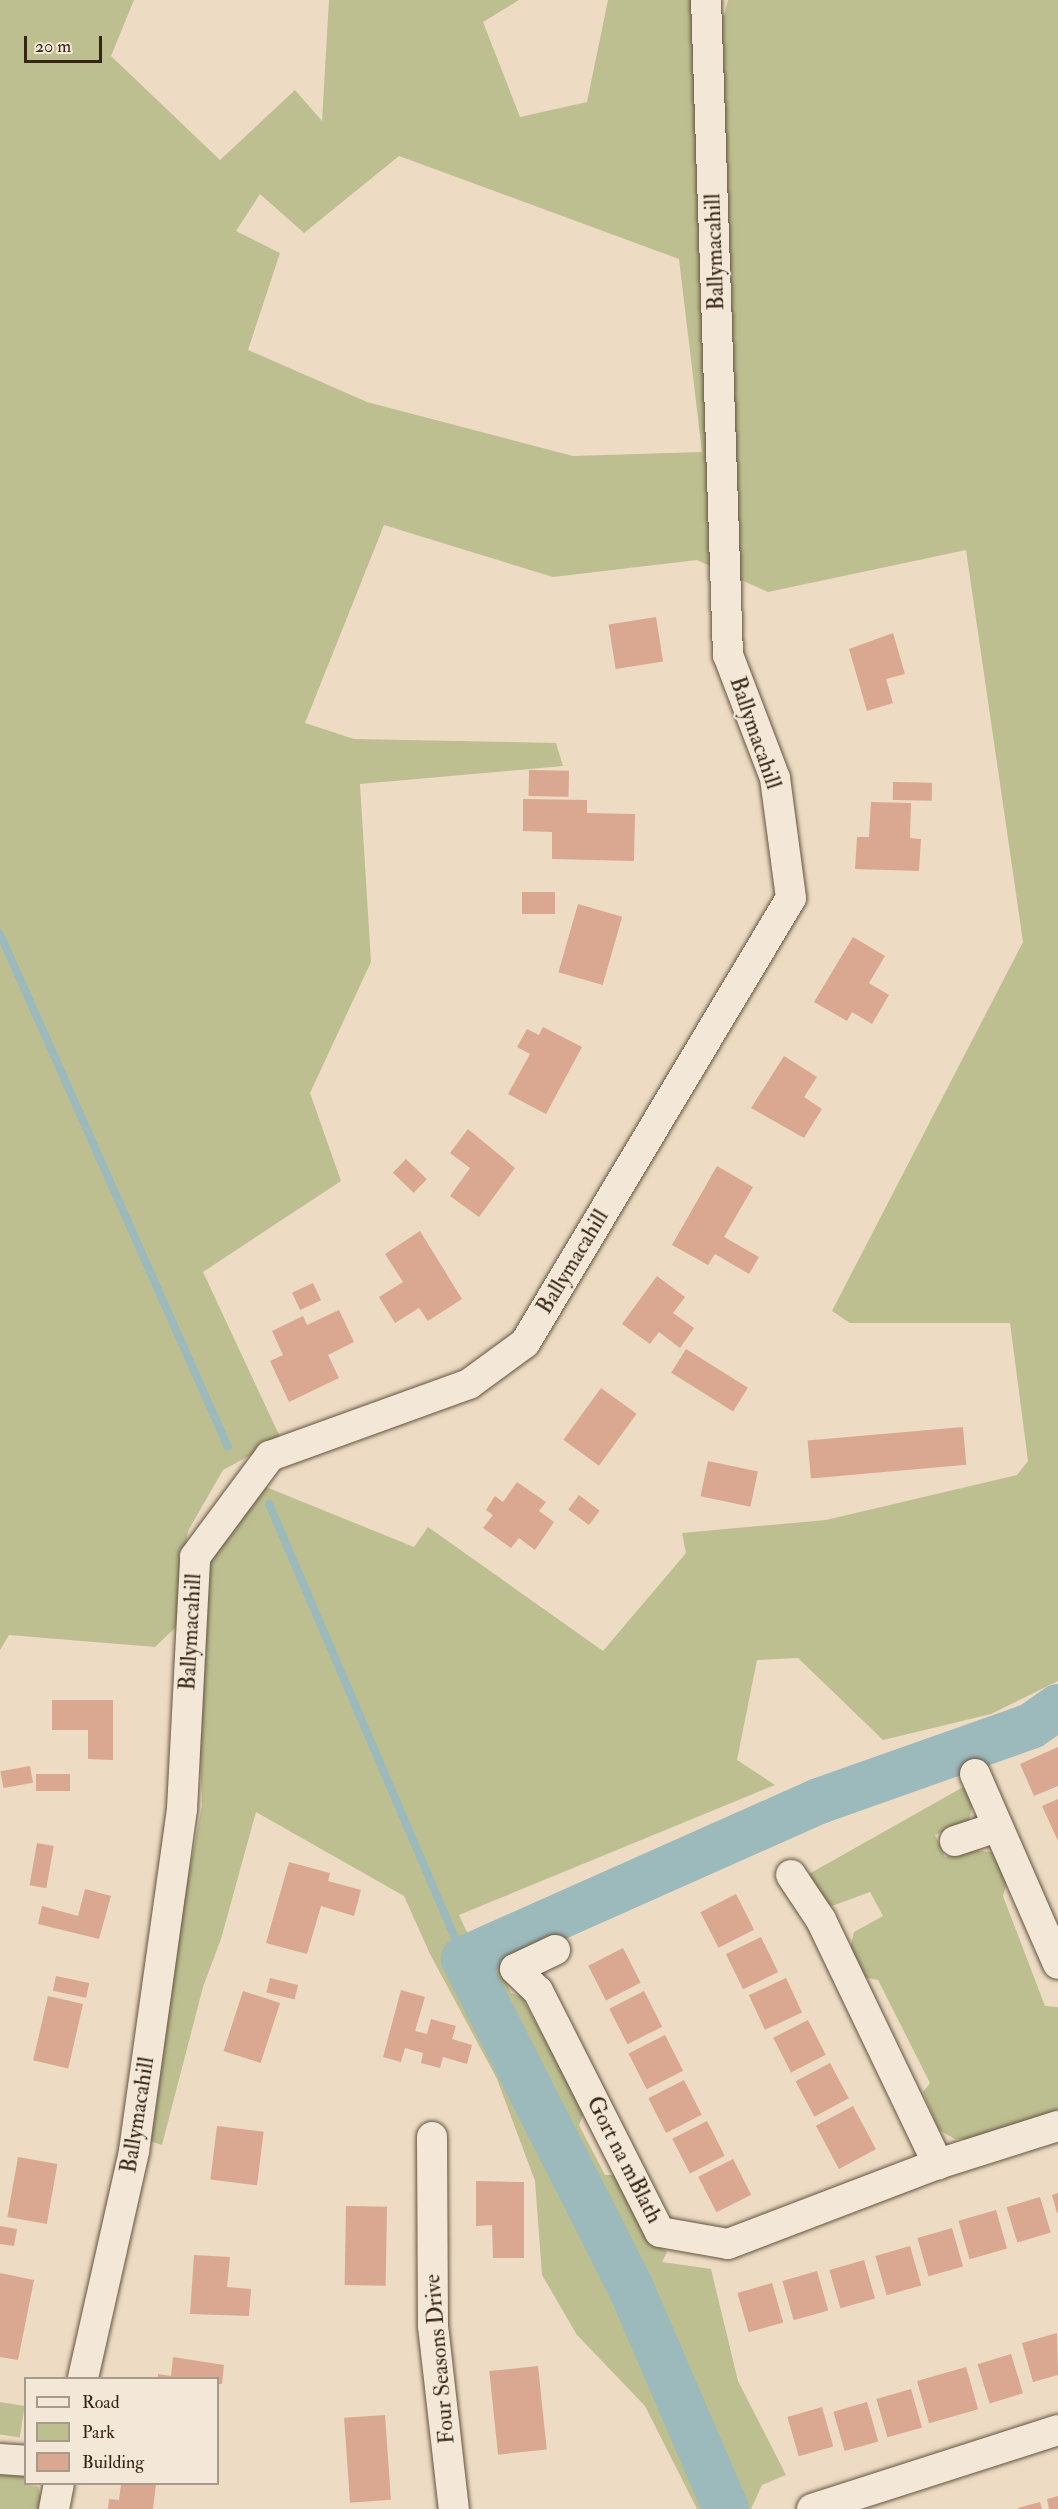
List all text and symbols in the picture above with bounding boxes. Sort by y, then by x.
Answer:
scale bar [27,24,105,62]
text: 20 m [35,35,71,58]
street label: Ballymacahill [700,193,730,311]
street label: Ballymacahill [723,673,787,793]
street label: Ballymacahill [532,1205,614,1319]
street label: Ballymacahill [175,1573,207,1691]
street label: Ballymacahill [116,2055,160,2175]
street label: Gort na mBlath [581,2092,667,2228]
street label: Four Seasons Drive [419,2273,461,2445]
legend [24,2377,219,2485]
text: Road [82,2391,120,2414]
text: Park [82,2421,115,2444]
text: Building [82,2451,144,2474]

